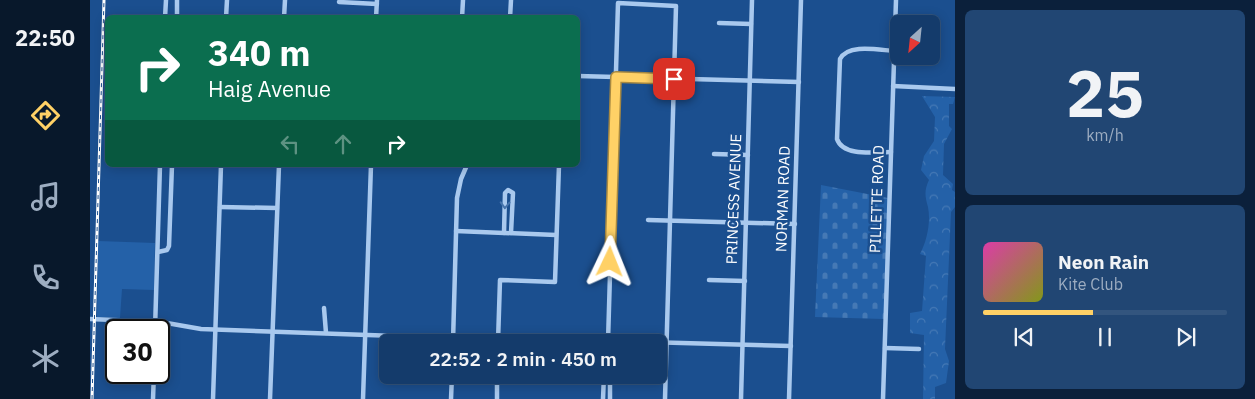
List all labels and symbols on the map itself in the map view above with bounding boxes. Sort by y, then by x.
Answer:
north arrow [890,15,940,65]
pin [653,58,695,100]
street label: PRINCESS AVENUE [722,133,745,265]
street label: PILLETTE ROAD [865,145,888,253]
street label: NORMAN ROAD [771,146,794,252]
one-way arrow [500,202,511,210]
position arrow [583,235,635,287]
speed limit sign: 30 [105,319,170,384]

